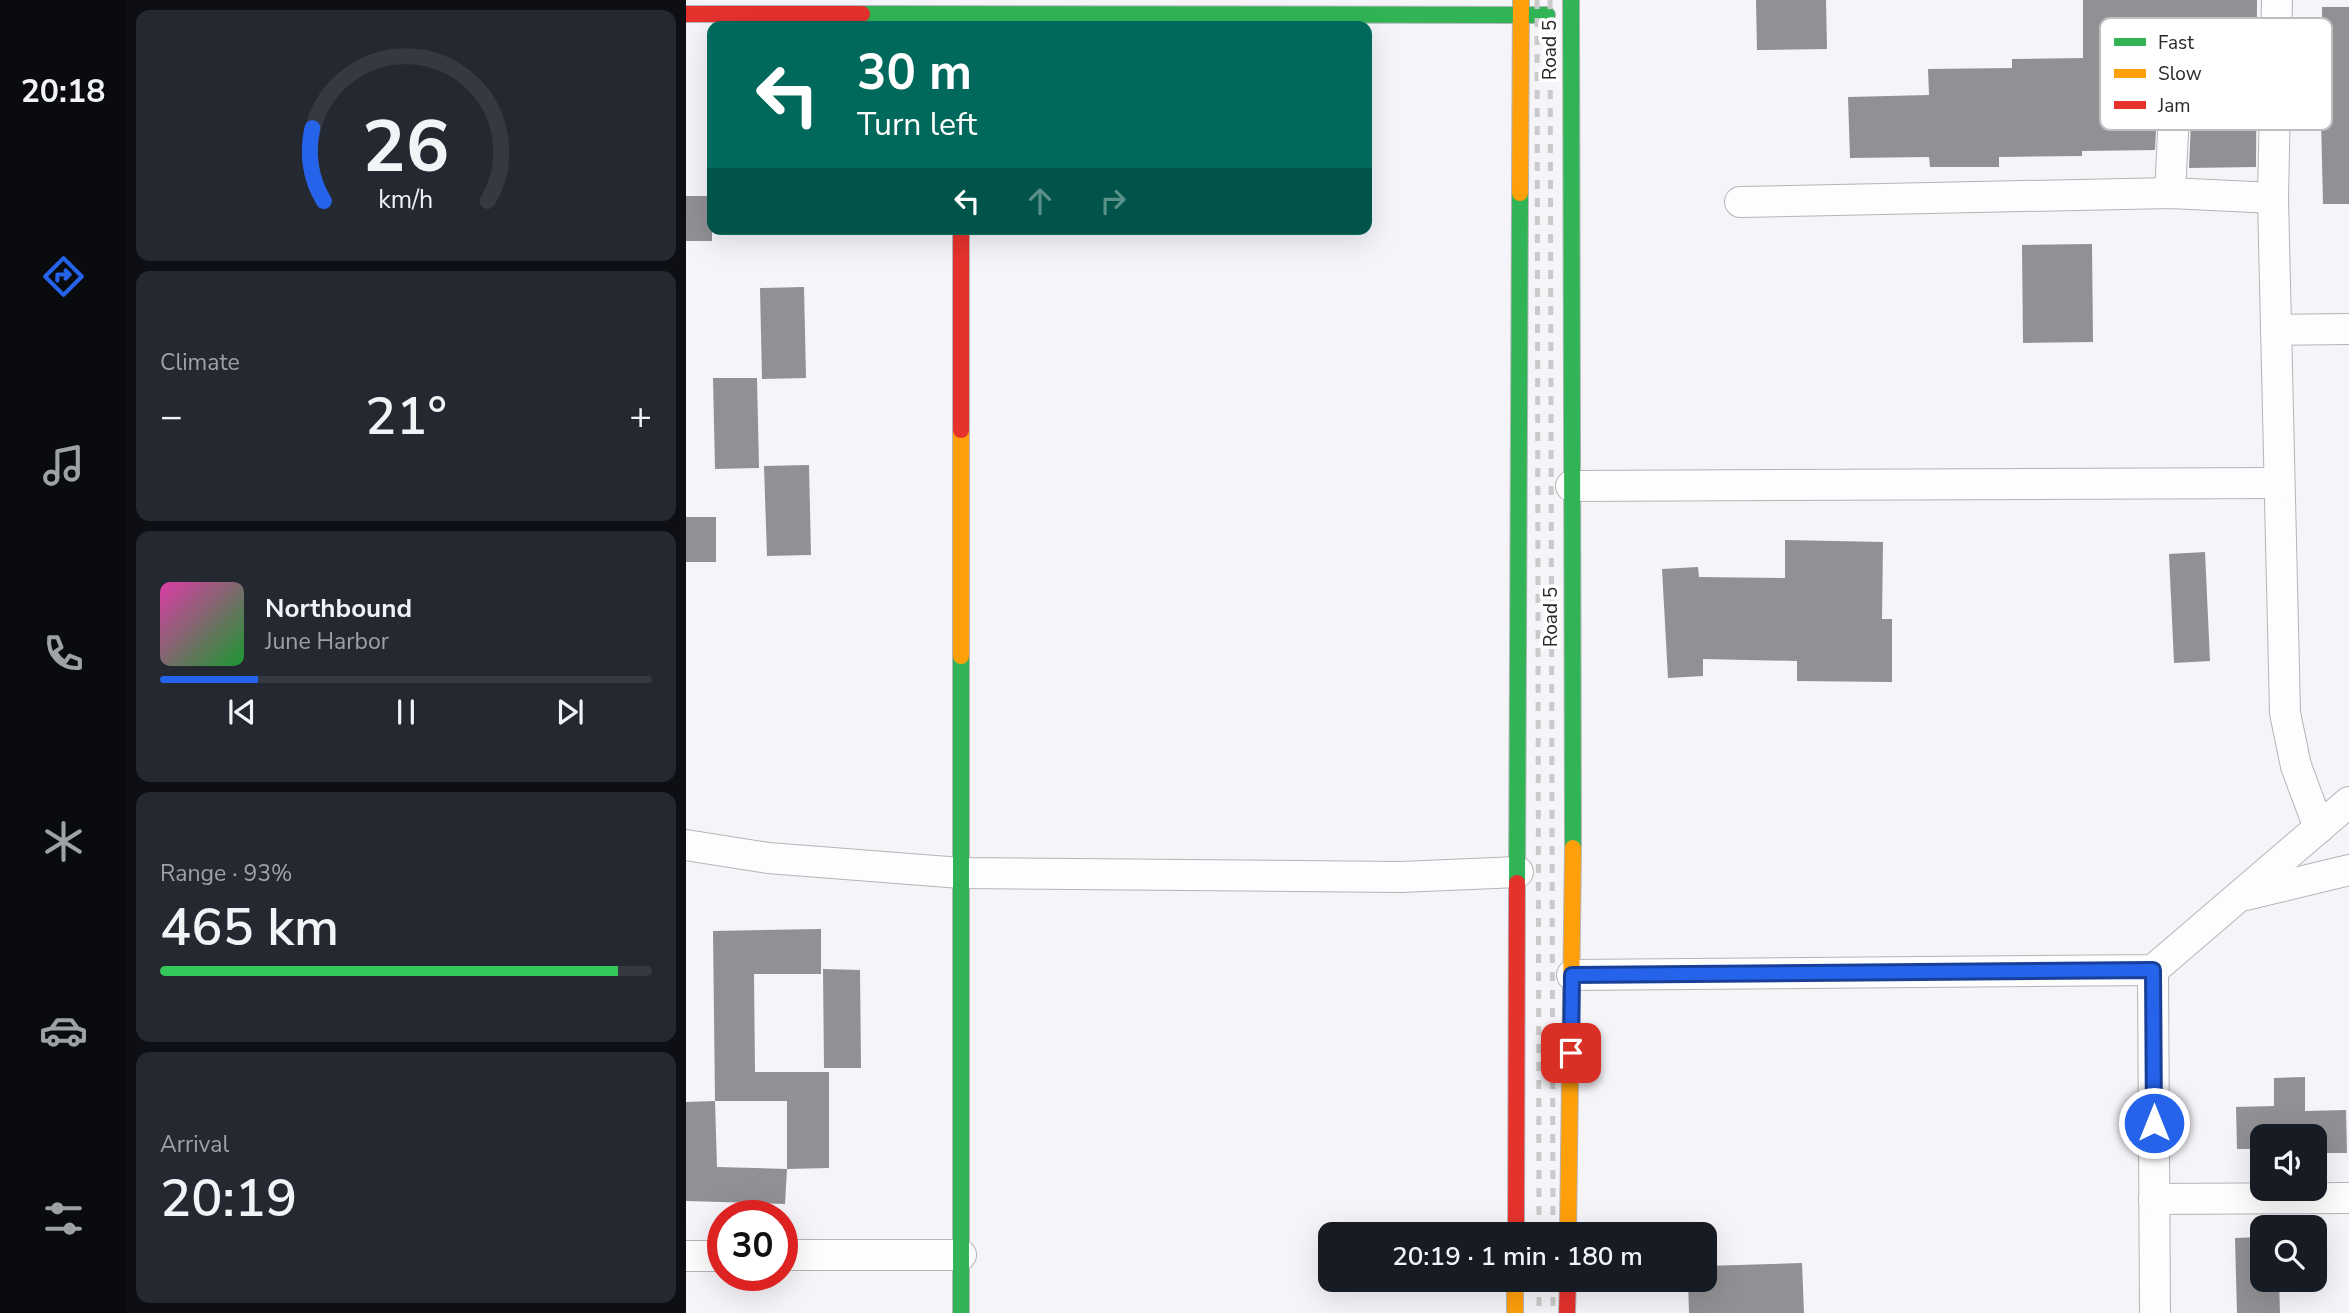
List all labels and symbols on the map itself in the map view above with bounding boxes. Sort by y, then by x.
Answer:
legend [2100,18,2332,130]
street label: Road 5 [1537,20,1563,80]
text: Fast [2158,30,2194,56]
text: Slow [2158,61,2202,87]
text: Jam [2157,93,2191,119]
street label: Road 5 [1538,587,1564,647]
pin [1541,1023,1601,1083]
position arrow [2117,1086,2191,1160]
speed limit sign: 30 [707,1200,798,1291]

